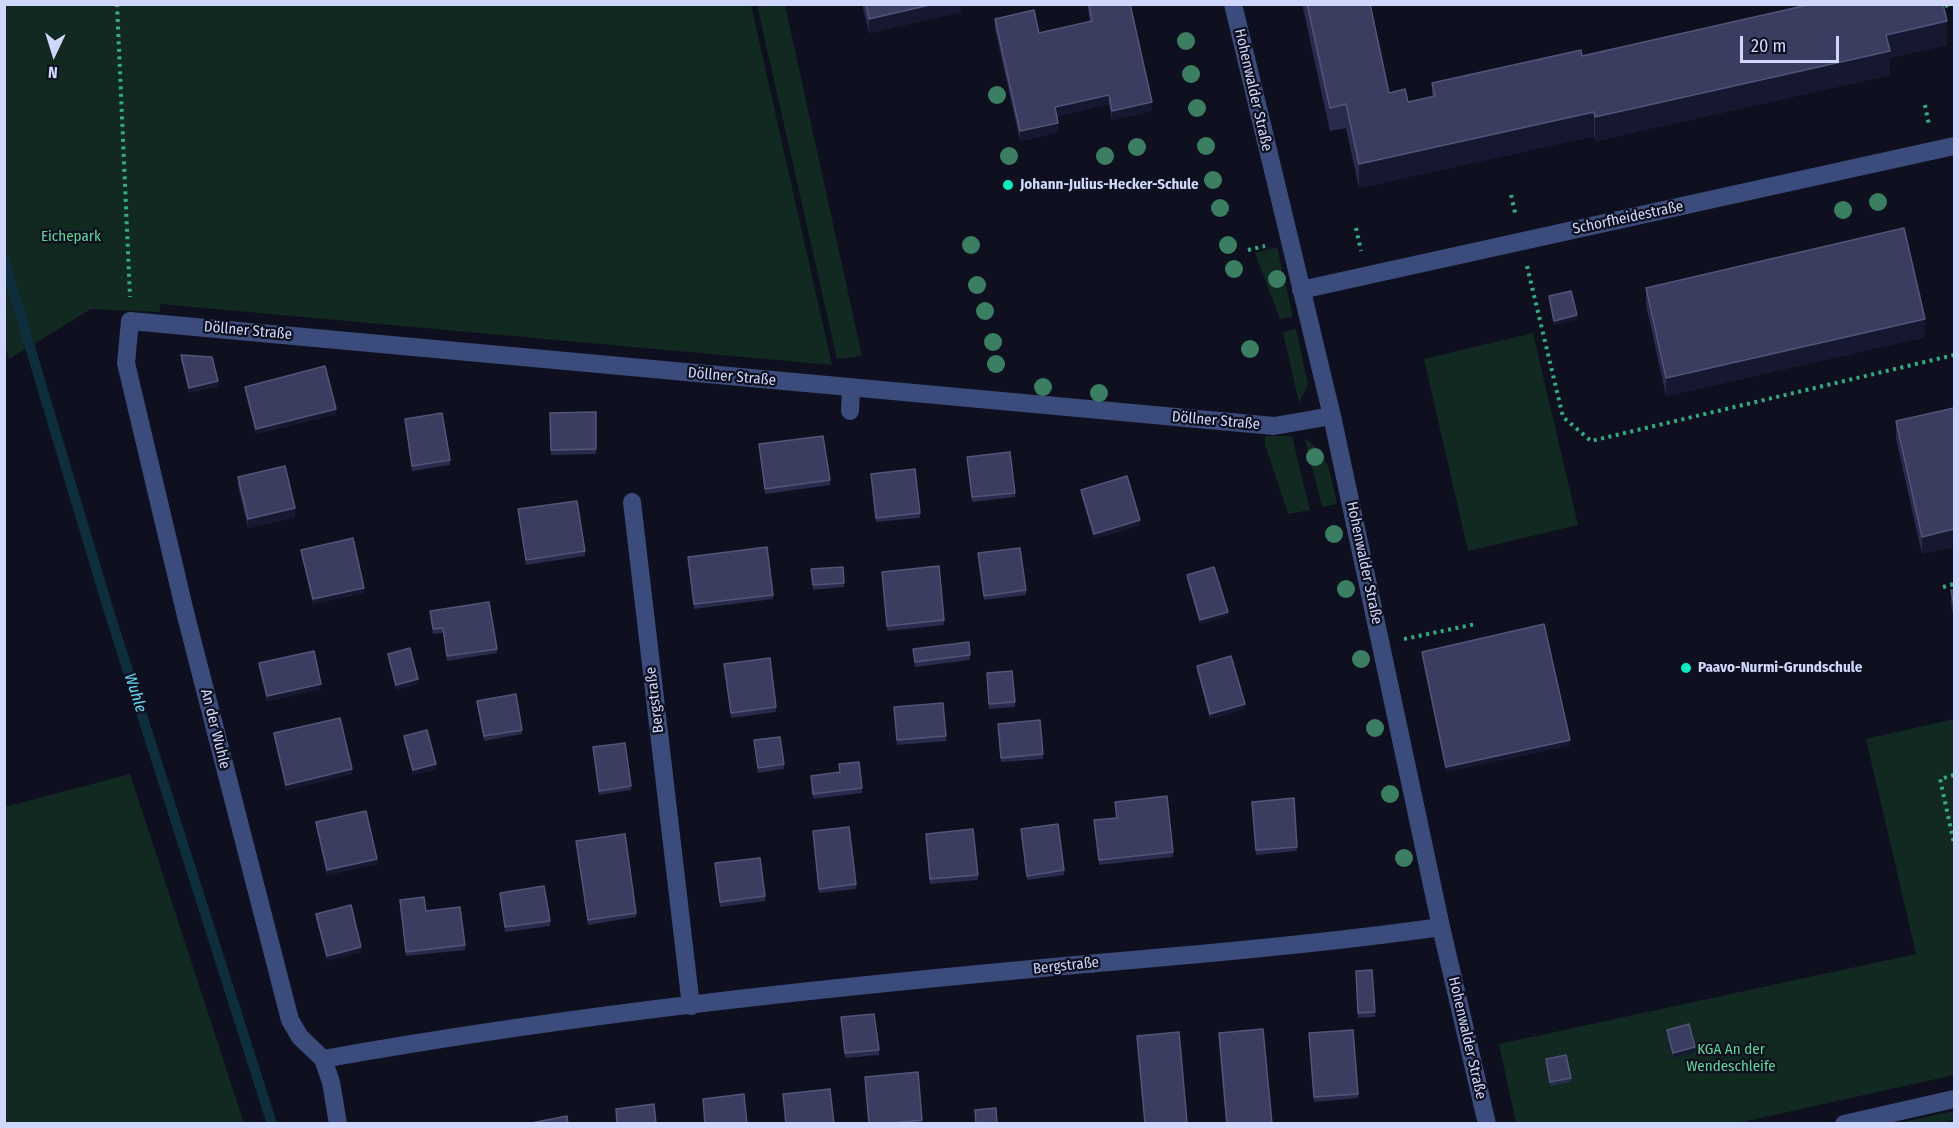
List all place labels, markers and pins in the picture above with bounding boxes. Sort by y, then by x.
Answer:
place label: Johann-Julius-Hecker-Schule [1020,176,1199,194]
marker: Johann-Julius-Hecker-Schule [1001,178,1015,192]
place label: Paavo-Nurmi-Grundschule [1698,659,1862,677]
marker: Paavo-Nurmi-Grundschule [1679,661,1693,675]

